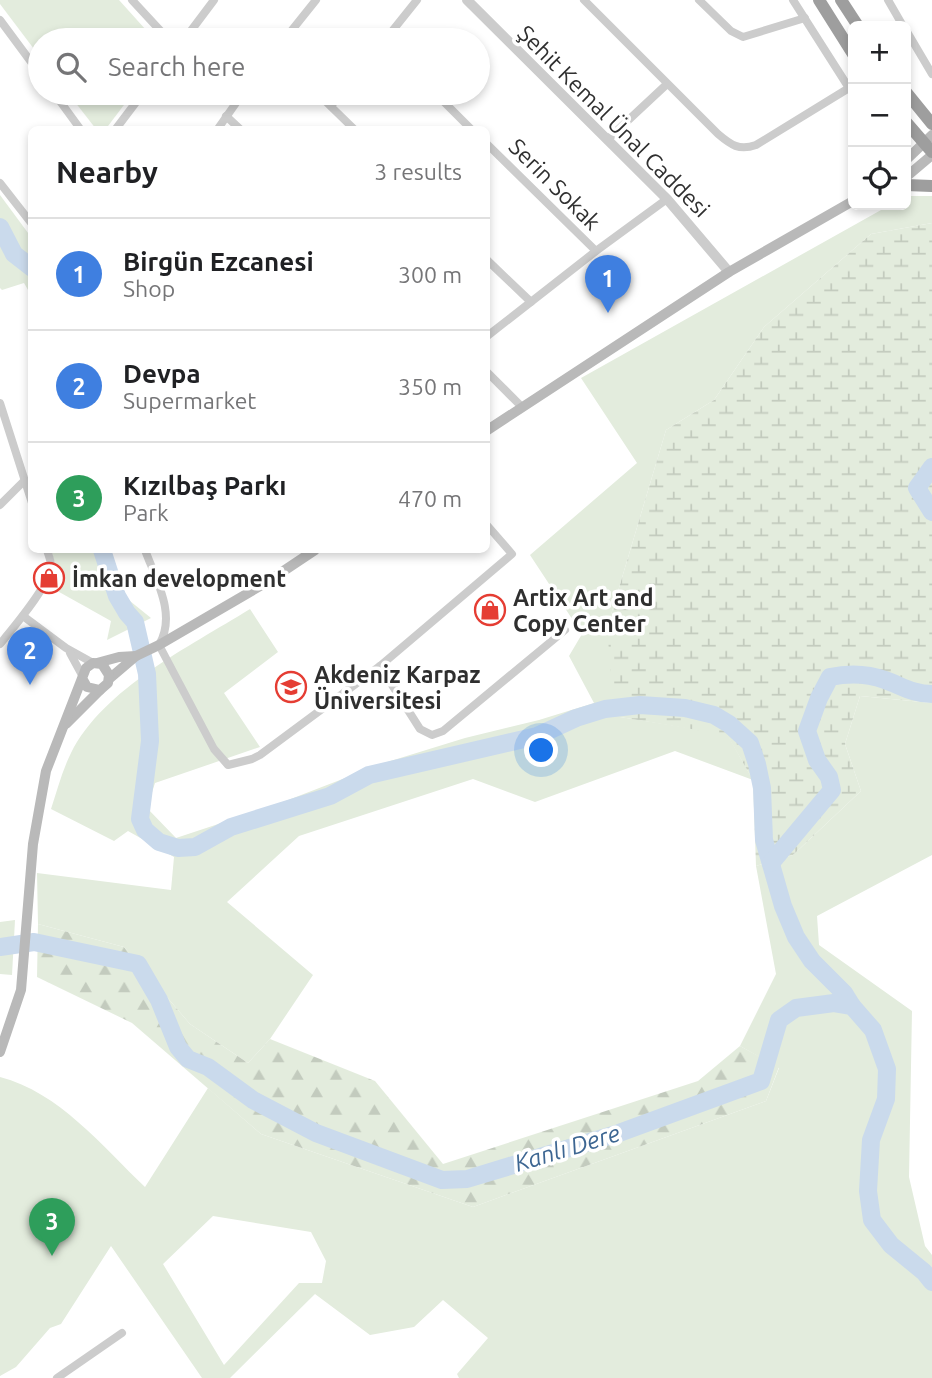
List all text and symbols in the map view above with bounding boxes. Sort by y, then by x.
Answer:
street label: Şehit Kemal Ünal Caddesi [513,20,715,222]
map controls [848,21,911,210]
button: + [848,21,911,84]
search box [28,28,490,105]
icon: search [52,48,90,86]
text: Search here [108,52,245,81]
button: − [848,84,911,147]
street label: Serin Sokak [504,133,606,235]
button: locate [848,147,911,210]
text: Nearby [56,155,158,189]
text: 3 results [374,159,462,184]
text: Birgün Ezcanesi [123,247,314,276]
pin: 1 [585,255,631,313]
text: 1 [73,262,85,287]
text: 300 m [398,262,462,287]
text: Shop [123,276,175,301]
text: Devpa [123,359,201,388]
text: 2 [73,374,85,399]
text: 350 m [398,374,462,399]
text: Supermarket [123,388,256,413]
text: Kızılbaş Parkı [123,471,286,500]
text: 3 [73,486,85,511]
text: 470 m [398,486,462,511]
text: Park [123,500,169,525]
shop icon: İmkan development [32,561,66,595]
place label: İmkan development [72,565,286,591]
place label: Artix Art and Copy Center [513,585,654,636]
shop icon: Artix Art and Copy Center [473,593,507,627]
pin: 2 [7,627,53,685]
place label: Akdeniz Karpaz Üniversitesi [314,662,481,713]
school or university icon: Akdeniz Karpaz Üniversitesi [274,670,308,704]
your location [524,733,558,767]
water label: Kanlı Dere [511,1119,623,1177]
pin: 3 [29,1198,75,1256]

